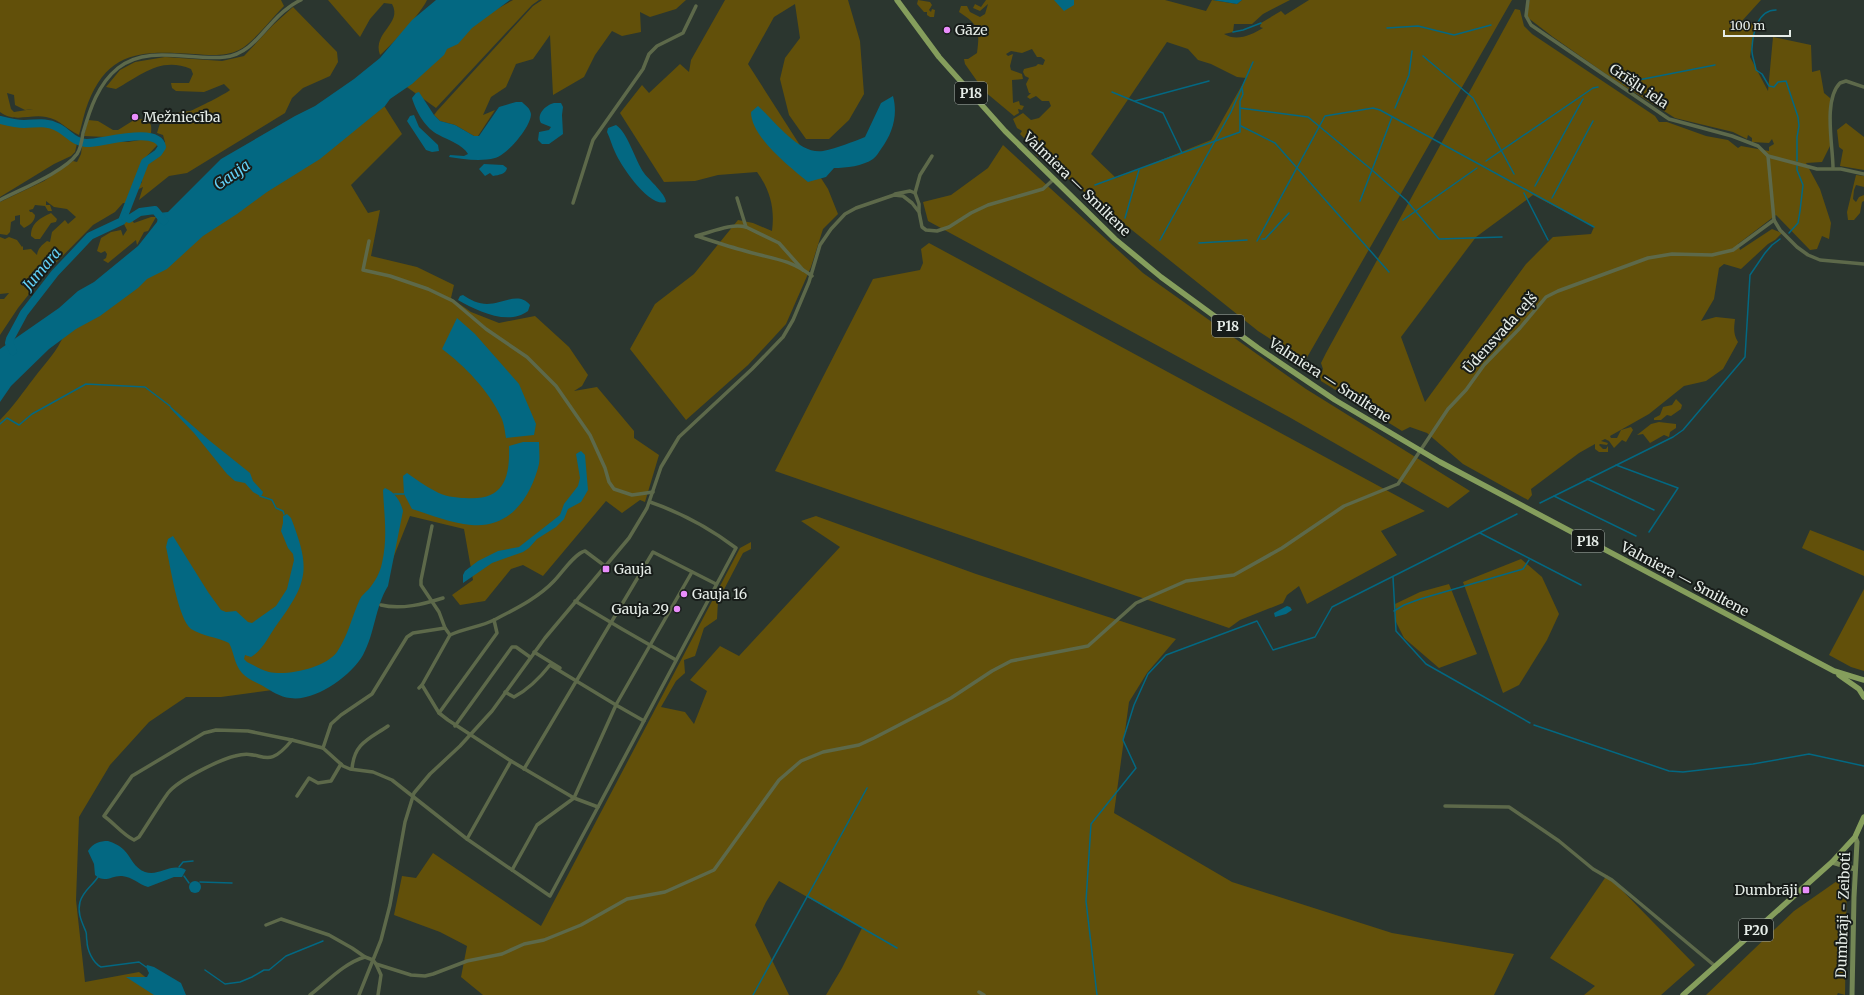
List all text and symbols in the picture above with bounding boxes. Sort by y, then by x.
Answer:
scale bar [1724,12,1790,38]
text: 100 m [1730,18,1765,33]
place label: Gāze [955,21,988,39]
marker: Gāze [942,25,952,35]
street label: Grīšļu iela [1606,60,1672,113]
road number: P18 [955,82,987,104]
place label: Mežniecība [143,108,221,126]
marker: Mežniecība [130,112,140,122]
street label: Valmiera — Smiltene [1019,127,1134,240]
water label: Gauja [210,155,254,194]
water label: Jumara [17,243,65,295]
street label: Ūdensvada ceļš [1459,289,1541,377]
road number: P18 [1212,315,1244,337]
street label: Valmiera — Smiltene [1265,333,1395,426]
road number: P18 [1572,530,1604,552]
street label: Valmiera — Smiltene [1617,537,1752,620]
place label: Gauja [614,560,652,578]
marker: Gauja [601,564,611,574]
place label: Gauja 16 [692,585,747,603]
marker: Gauja 16 [679,589,689,599]
place label: Gauja 29 [612,600,669,618]
marker: Gauja 29 [672,604,682,614]
street label: Dumbrāji - Zeiboti [1832,851,1854,978]
place label: Dumbrāji [1734,881,1798,899]
marker: Dumbrāji [1801,885,1811,895]
road number: P20 [1739,919,1773,941]

